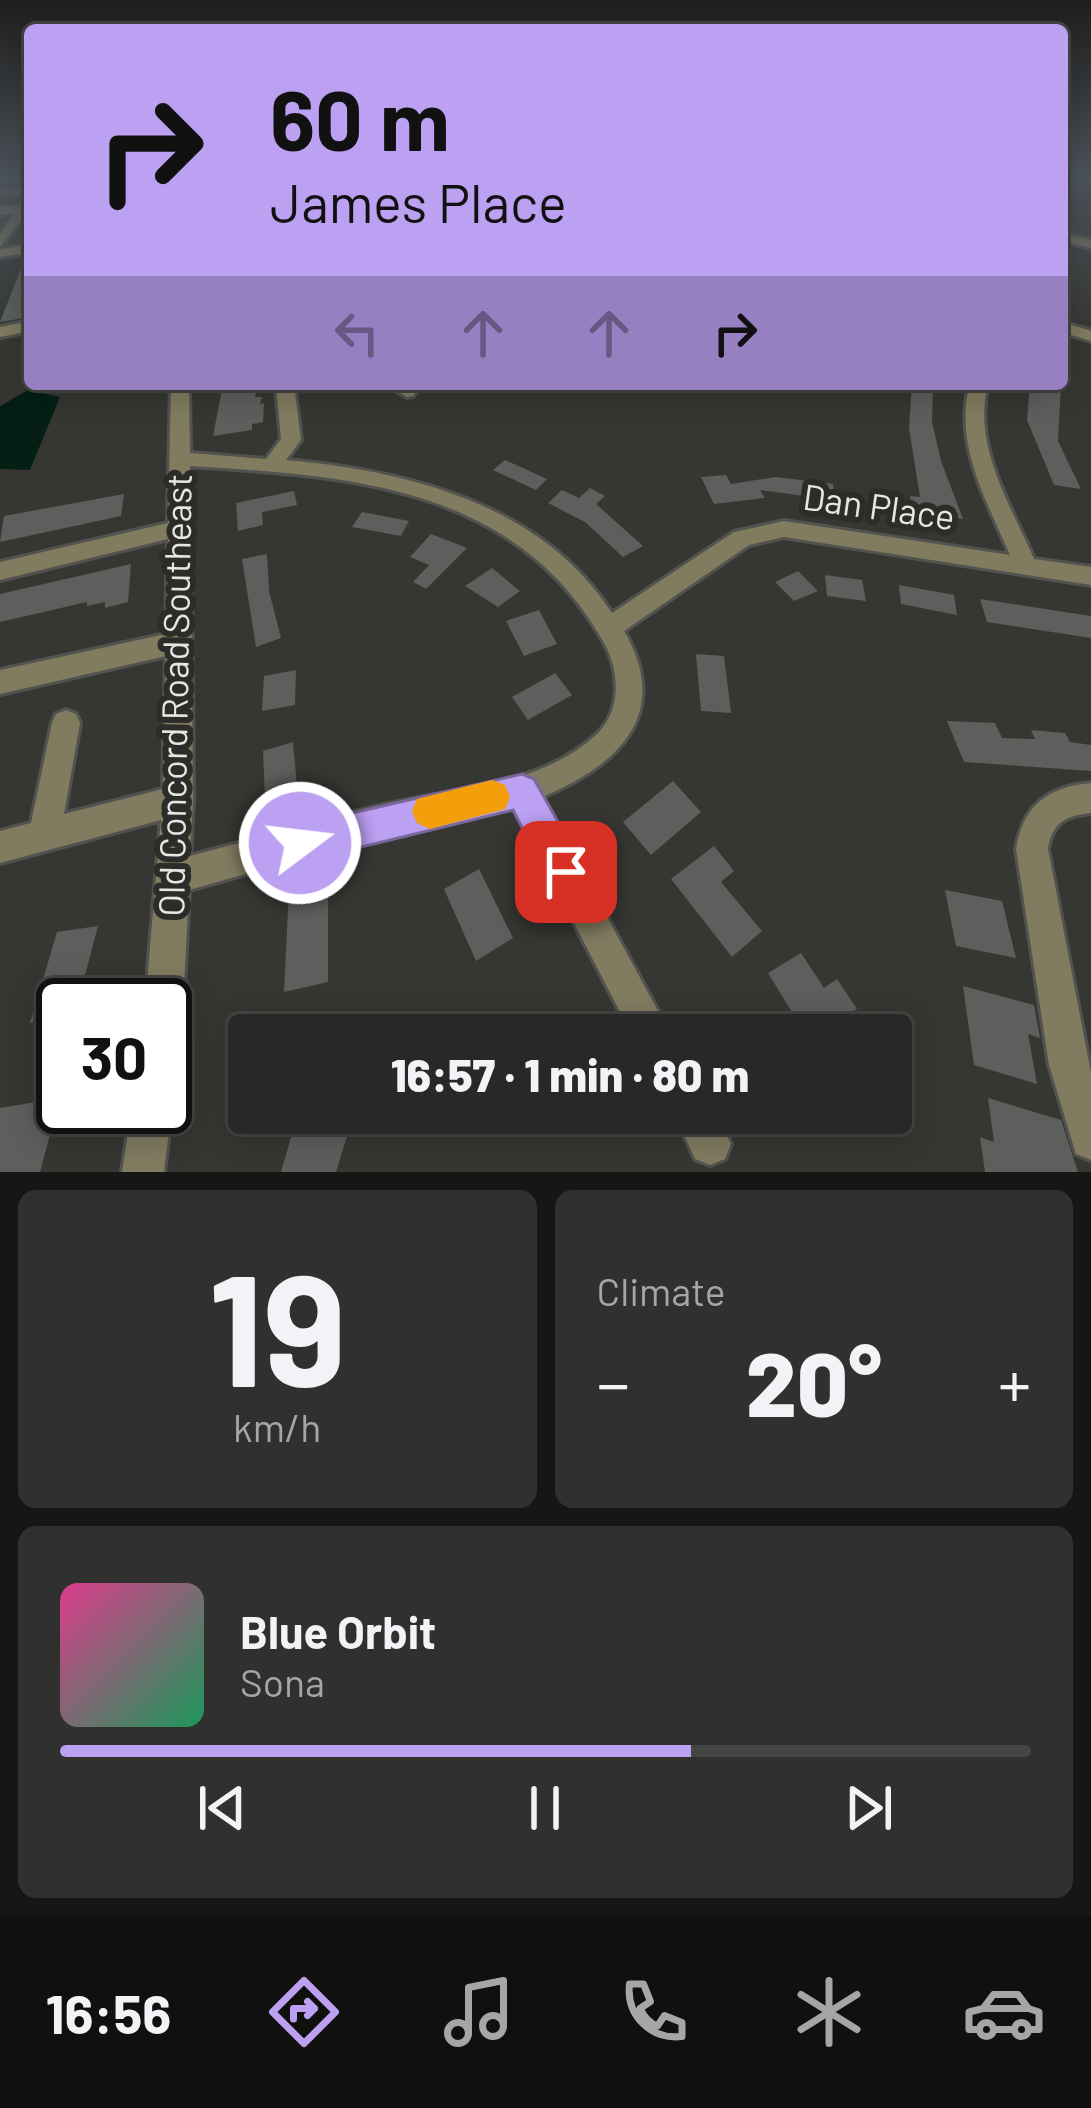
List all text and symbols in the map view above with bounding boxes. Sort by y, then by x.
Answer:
text: 60 m [270,67,450,168]
icon: right [72,72,228,228]
text: James Place [270,169,567,234]
icon: left [324,300,390,366]
icon: ahead [450,300,516,366]
icon: ahead [576,300,642,366]
icon: right [702,300,768,366]
street label: Old Concord Road Southeast [148,473,199,917]
street label: Dan Place [801,474,958,537]
position arrow [237,780,363,906]
pin [515,821,617,923]
icon: arrive [533,839,599,905]
speed limit sign: 30 [36,978,192,1134]
text: 16:57 · 1 min · 80 m [391,1047,749,1101]
text: 19 [208,1231,346,1418]
text: Climate [597,1267,726,1314]
text: 20° [746,1327,882,1435]
text: − [597,1342,630,1421]
text: + [998,1342,1031,1421]
text: km/h [233,1403,321,1450]
text: Blue Orbit [240,1604,436,1658]
text: Sona [240,1658,325,1705]
icon: previous [189,1775,255,1841]
icon: pause [512,1775,578,1841]
icon: next [836,1775,902,1841]
icon: directions [262,1970,346,2054]
icon: music [437,1970,521,2054]
icon: phone [612,1970,696,2054]
icon: climate [787,1970,871,2054]
icon: car [962,1970,1046,2054]
text: 16:56 [45,1980,171,2045]

